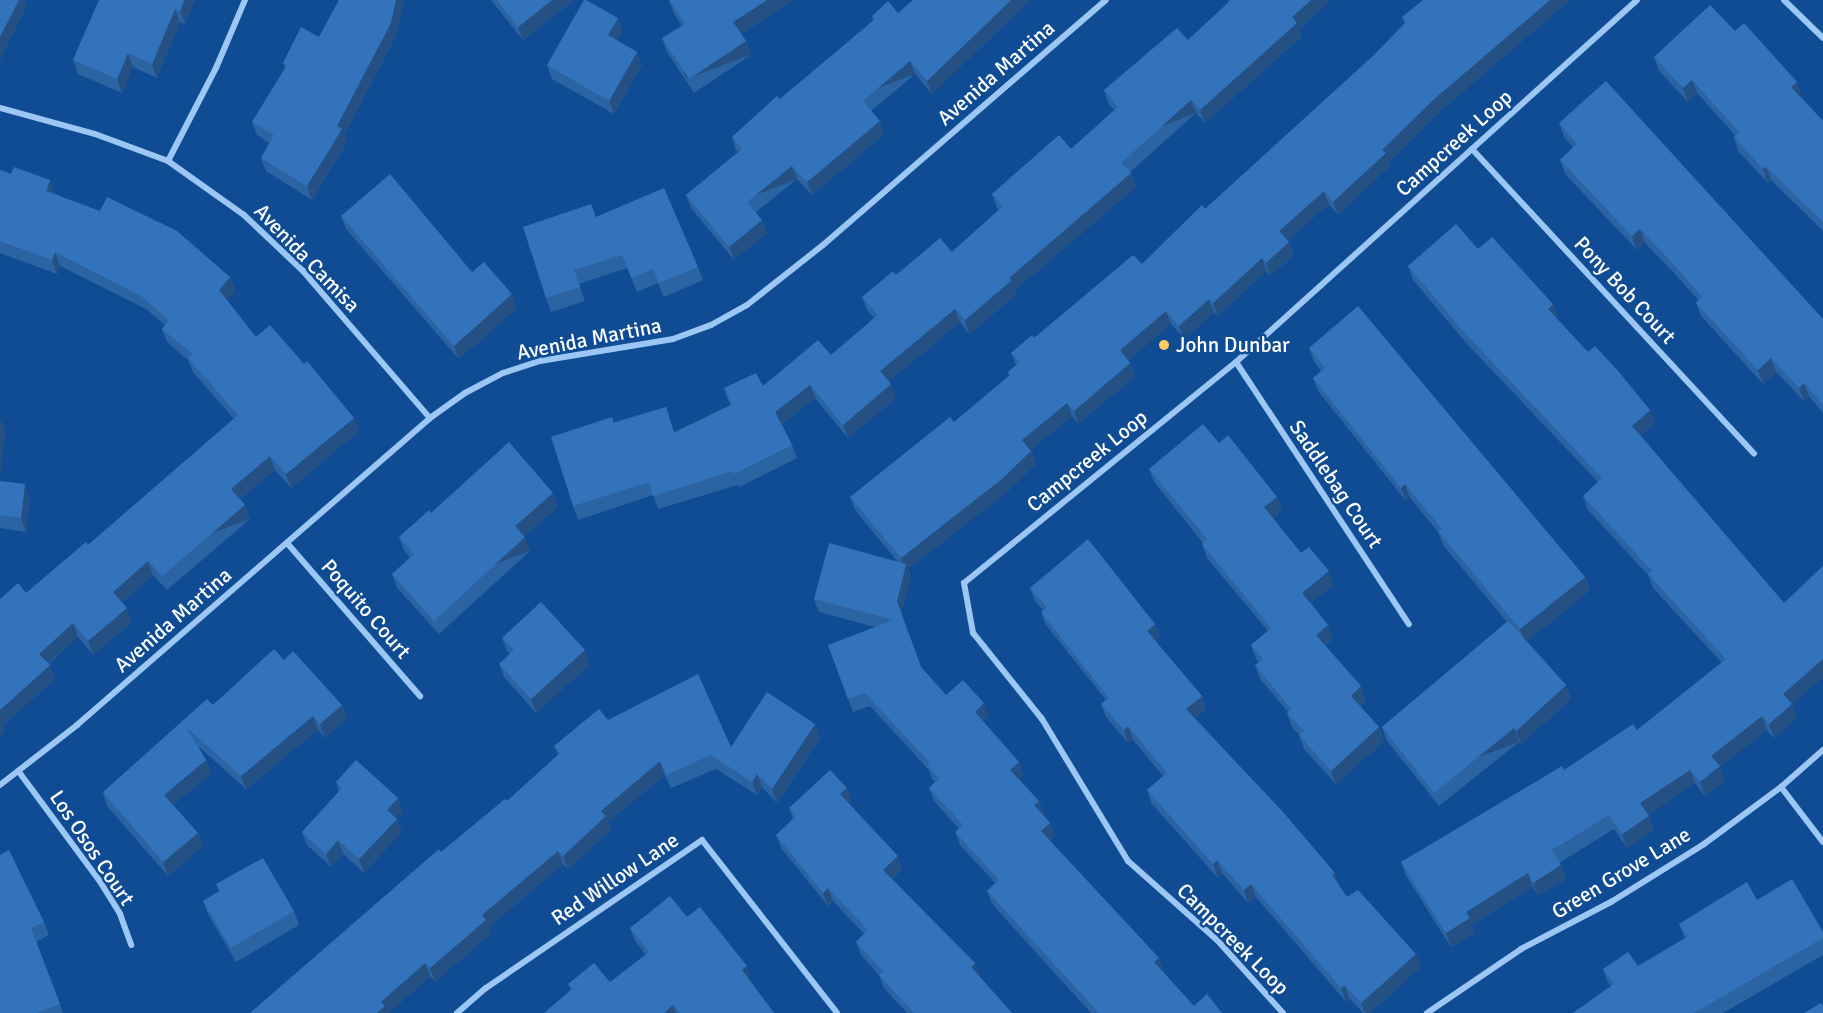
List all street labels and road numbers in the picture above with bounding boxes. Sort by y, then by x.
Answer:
street label: Avenida Martina [932,15,1060,131]
street label: Campcreek Loop [1391,84,1517,202]
street label: Avenida Camisa [249,198,365,318]
street label: Pony Bob Court [1569,231,1681,349]
street label: Avenida Martina [514,313,664,365]
street label: Campcreek Loop [1022,405,1152,517]
street label: Saddlebag Court [1284,415,1388,553]
street label: Poquito Court [316,554,416,664]
street label: Avenida Martina [109,562,237,678]
street label: Los Osos Court [44,786,140,910]
street label: Green Grove Lane [1547,822,1695,924]
street label: Red Willow Lane [547,827,683,931]
street label: Campcreek Loop [1172,878,1294,1000]

